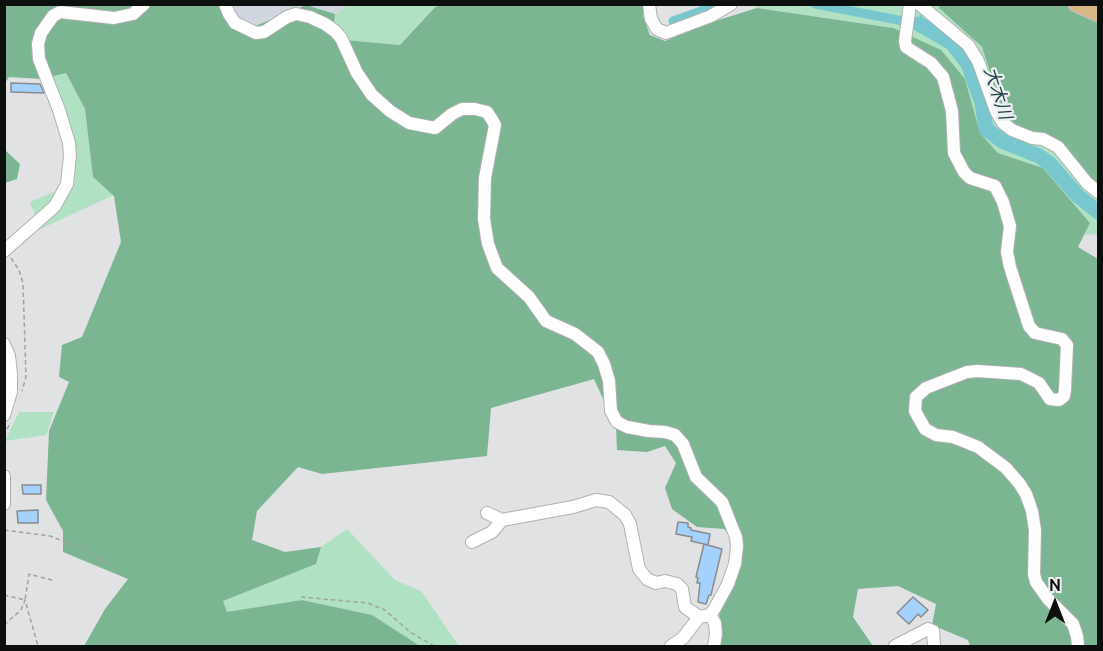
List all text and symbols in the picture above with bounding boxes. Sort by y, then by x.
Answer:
water label: 大木川 [979,64,1017,122]
north arrow [1025,573,1085,633]
text: N [1049,576,1061,594]

